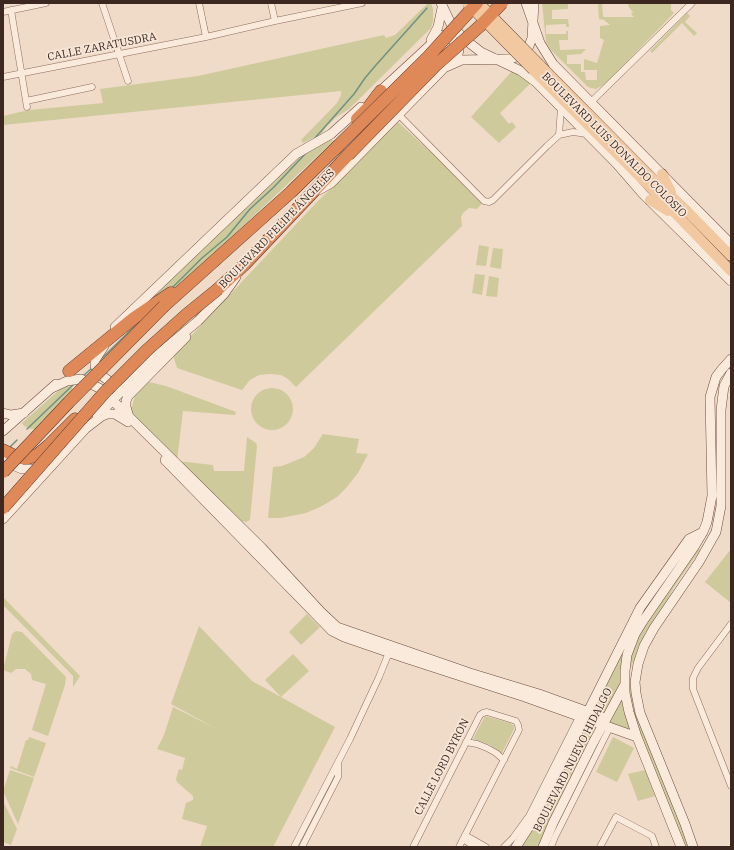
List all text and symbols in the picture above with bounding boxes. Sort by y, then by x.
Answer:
street label: CALLE ZARATUSDRA [46,30,158,64]
street label: BOULEVARD LUIS DONALDO COLOSIO [539,70,689,220]
street label: BOULEVARD FELIPE ÁNGELES [216,167,338,291]
street label: BOULEVARD NUEVO HIDALGO [531,686,615,834]
street label: CALLE LORD BYRON [412,716,472,818]

